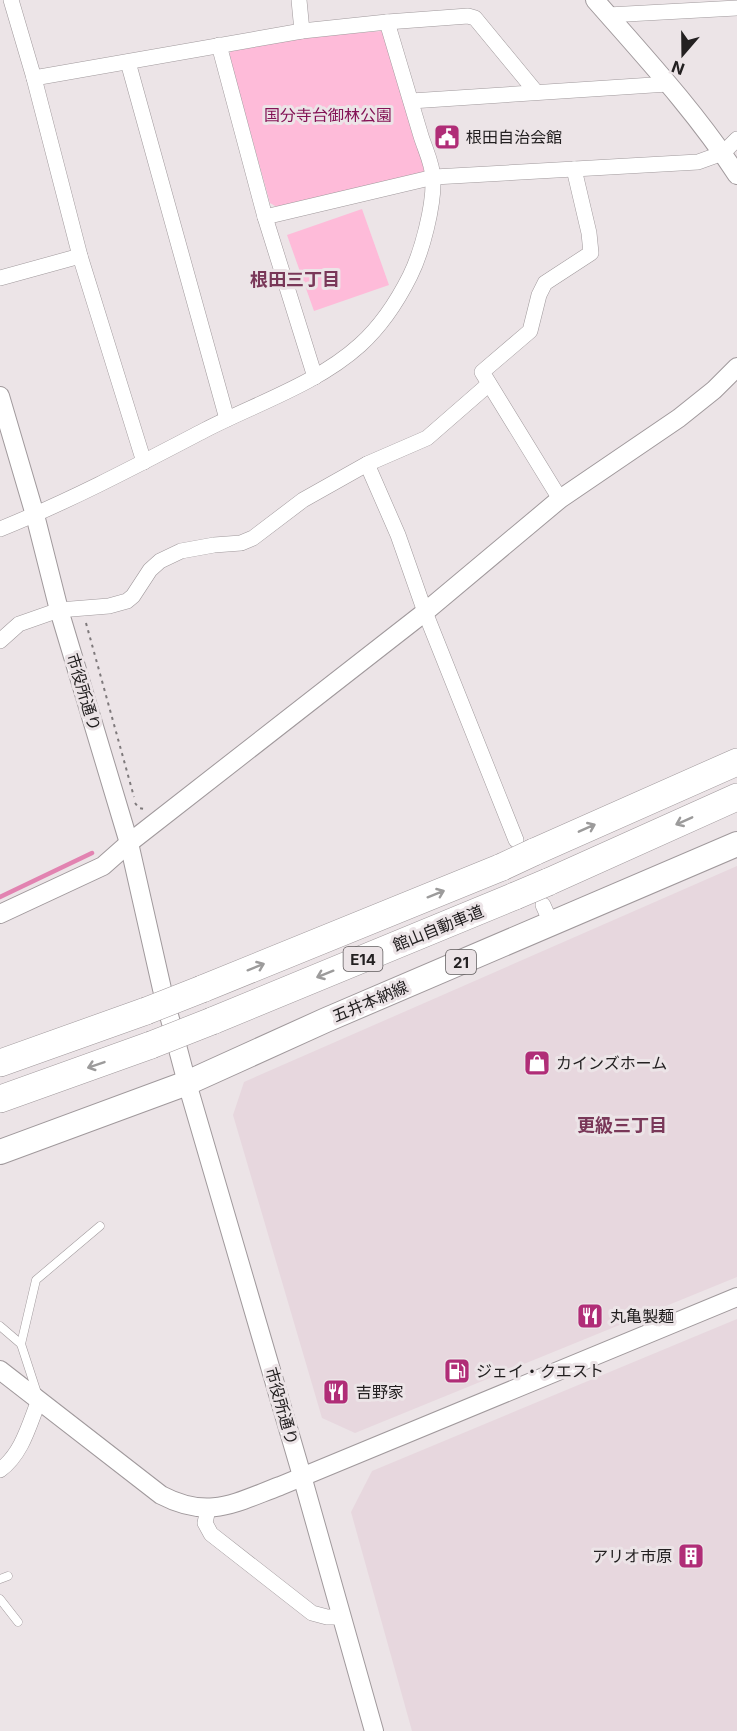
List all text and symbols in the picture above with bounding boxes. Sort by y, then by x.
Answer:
north arrow [653,24,713,84]
text: N [669,57,687,80]
park label: 国分寺台御林公園 [264,105,392,125]
public building icon: 根田自治会館 [432,122,462,152]
place label: 根田自治会館 [466,127,562,147]
district label: 根田三丁目 [250,269,340,290]
street label: 市役所通り [63,651,105,733]
one-way arrow [675,816,693,827]
one-way arrow [578,822,596,833]
one-way arrow [427,888,445,899]
street label: 館山自動車道 [390,901,486,955]
road number: E14 [344,947,382,971]
road number: 21 [446,950,476,974]
one-way arrow [246,961,264,972]
one-way arrow [316,969,335,980]
street label: 五井本納線 [329,976,411,1026]
shop icon: カインズホーム [522,1048,552,1078]
place label: カインズホーム [556,1053,667,1073]
one-way arrow [87,1060,106,1071]
district label: 更級三丁目 [577,1115,667,1136]
restaurant icon: 丸亀製麺 [575,1301,605,1331]
place label: 丸亀製麺 [610,1306,674,1326]
fuel station icon: ジェイ・クエスト [442,1356,472,1386]
place label: ジェイ・クエスト [476,1361,604,1381]
street label: 市役所通り [261,1365,303,1447]
restaurant icon: 吉野家 [321,1377,351,1407]
place label: 吉野家 [356,1382,404,1402]
building icon: アリオ市原 [676,1541,706,1571]
place label: アリオ市原 [592,1546,672,1566]

